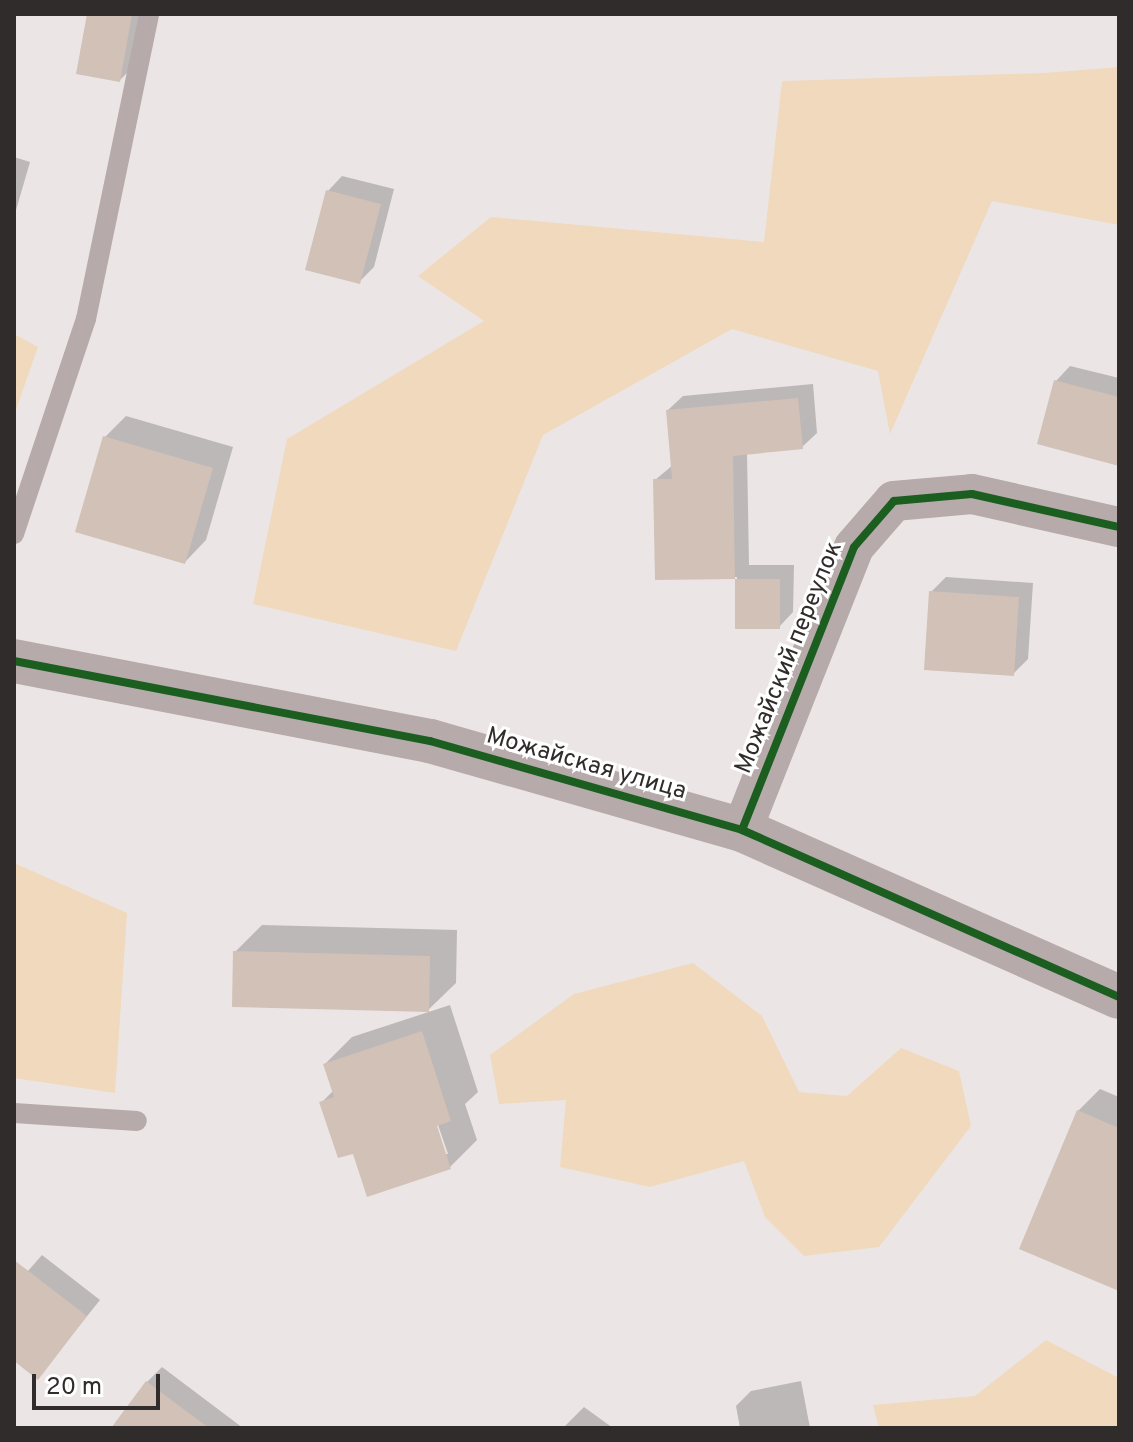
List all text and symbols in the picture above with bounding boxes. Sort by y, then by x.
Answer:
street label: Можайский переулок [730,538,850,778]
street label: Можайская улица [483,723,689,807]
scale bar [36,1358,164,1408]
text: 20 m [46,1373,102,1403]

